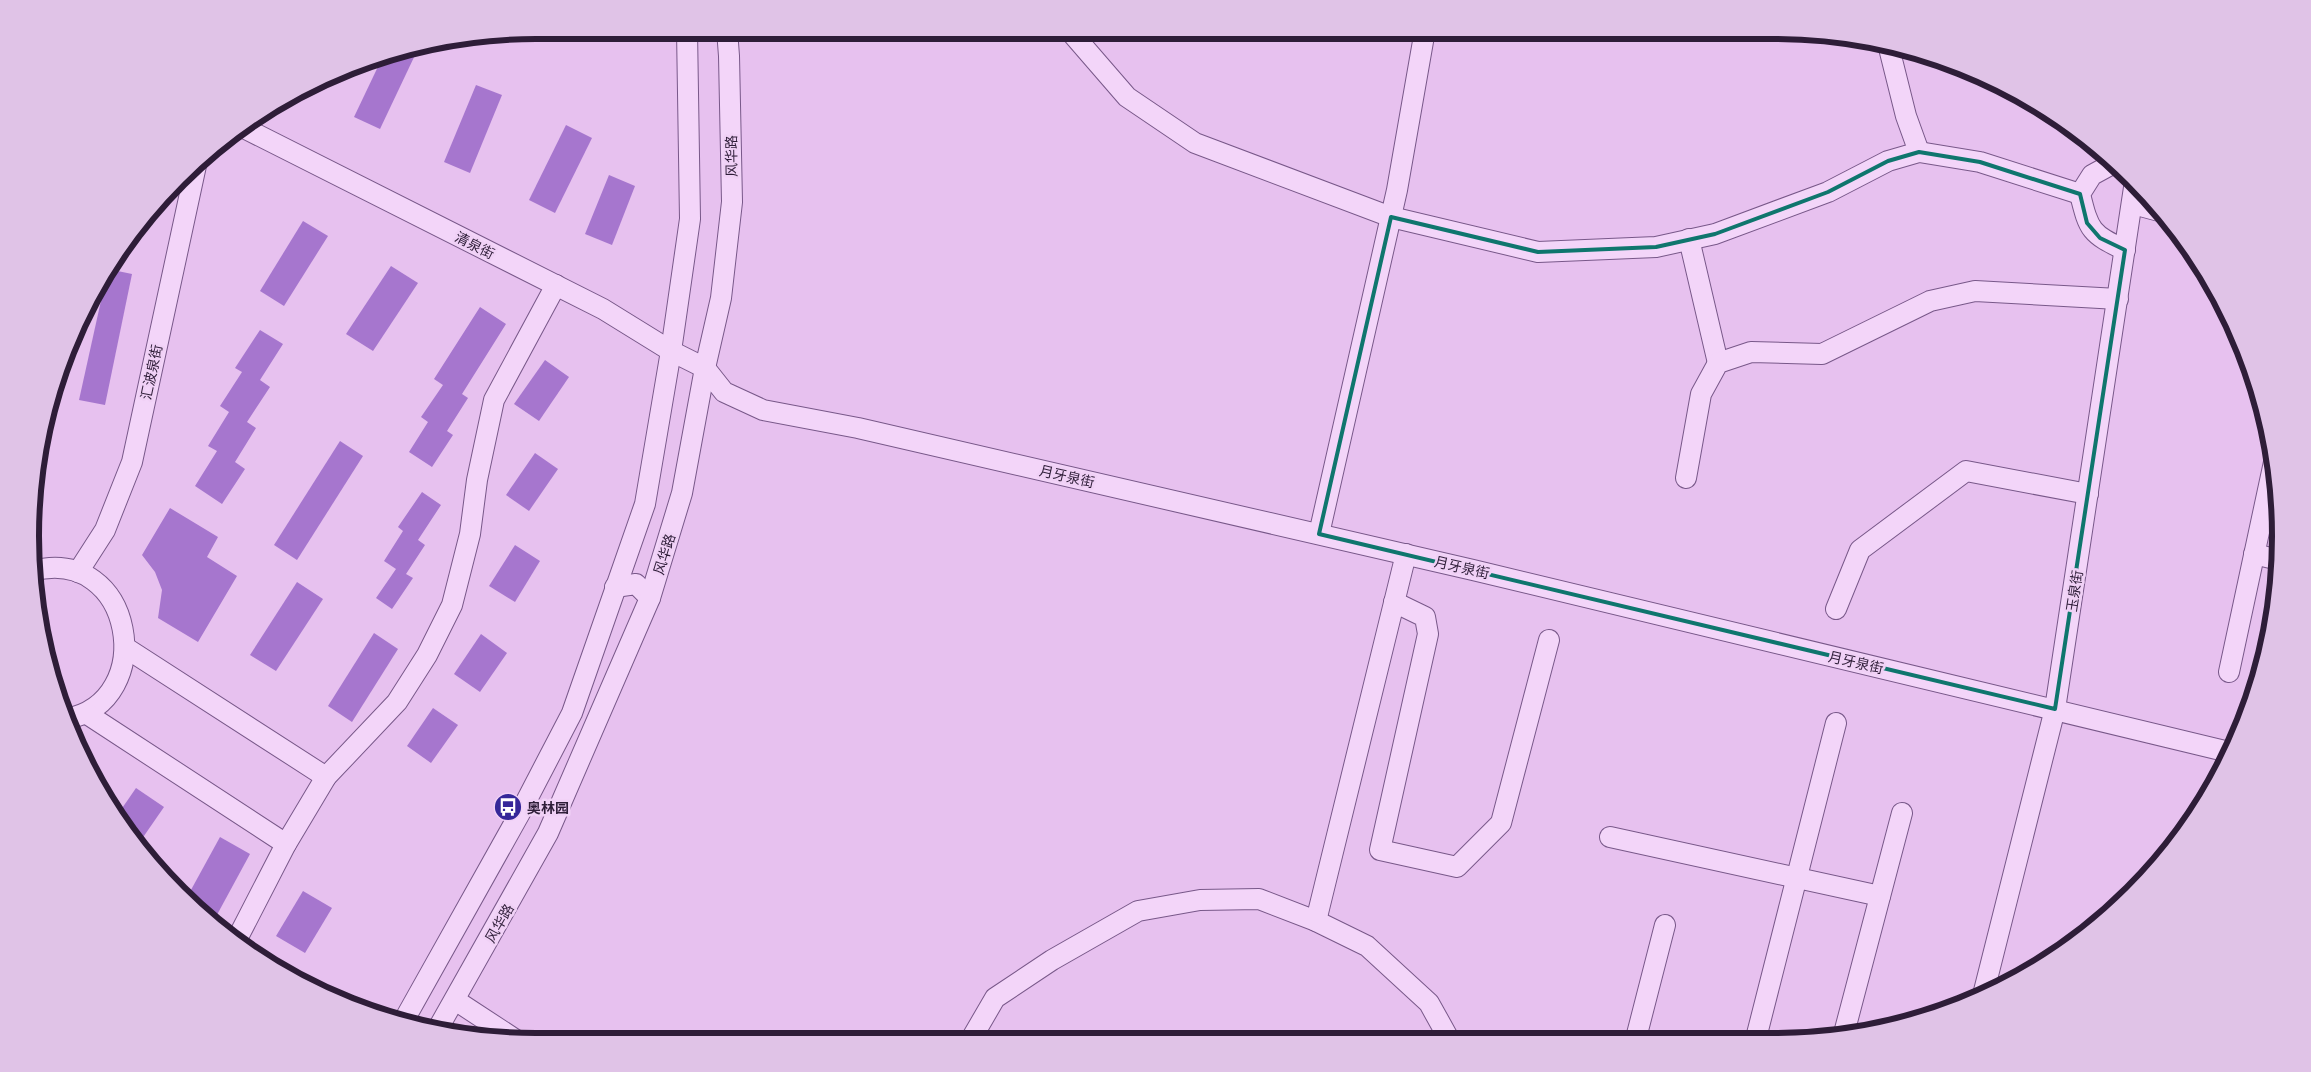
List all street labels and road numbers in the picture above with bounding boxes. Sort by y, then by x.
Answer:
street label: 风华路 [721,135,741,177]
street label: 清泉街 [452,227,498,263]
street label: 汇波泉街 [136,343,166,401]
street label: 月牙泉街 [1038,460,1096,492]
street label: 风华路 [649,531,679,577]
street label: 月牙泉街 [1433,551,1491,583]
street label: 玉泉街 [2061,569,2087,613]
street label: 月牙泉街 [1827,646,1885,678]
street label: 风华路 [480,900,518,946]

